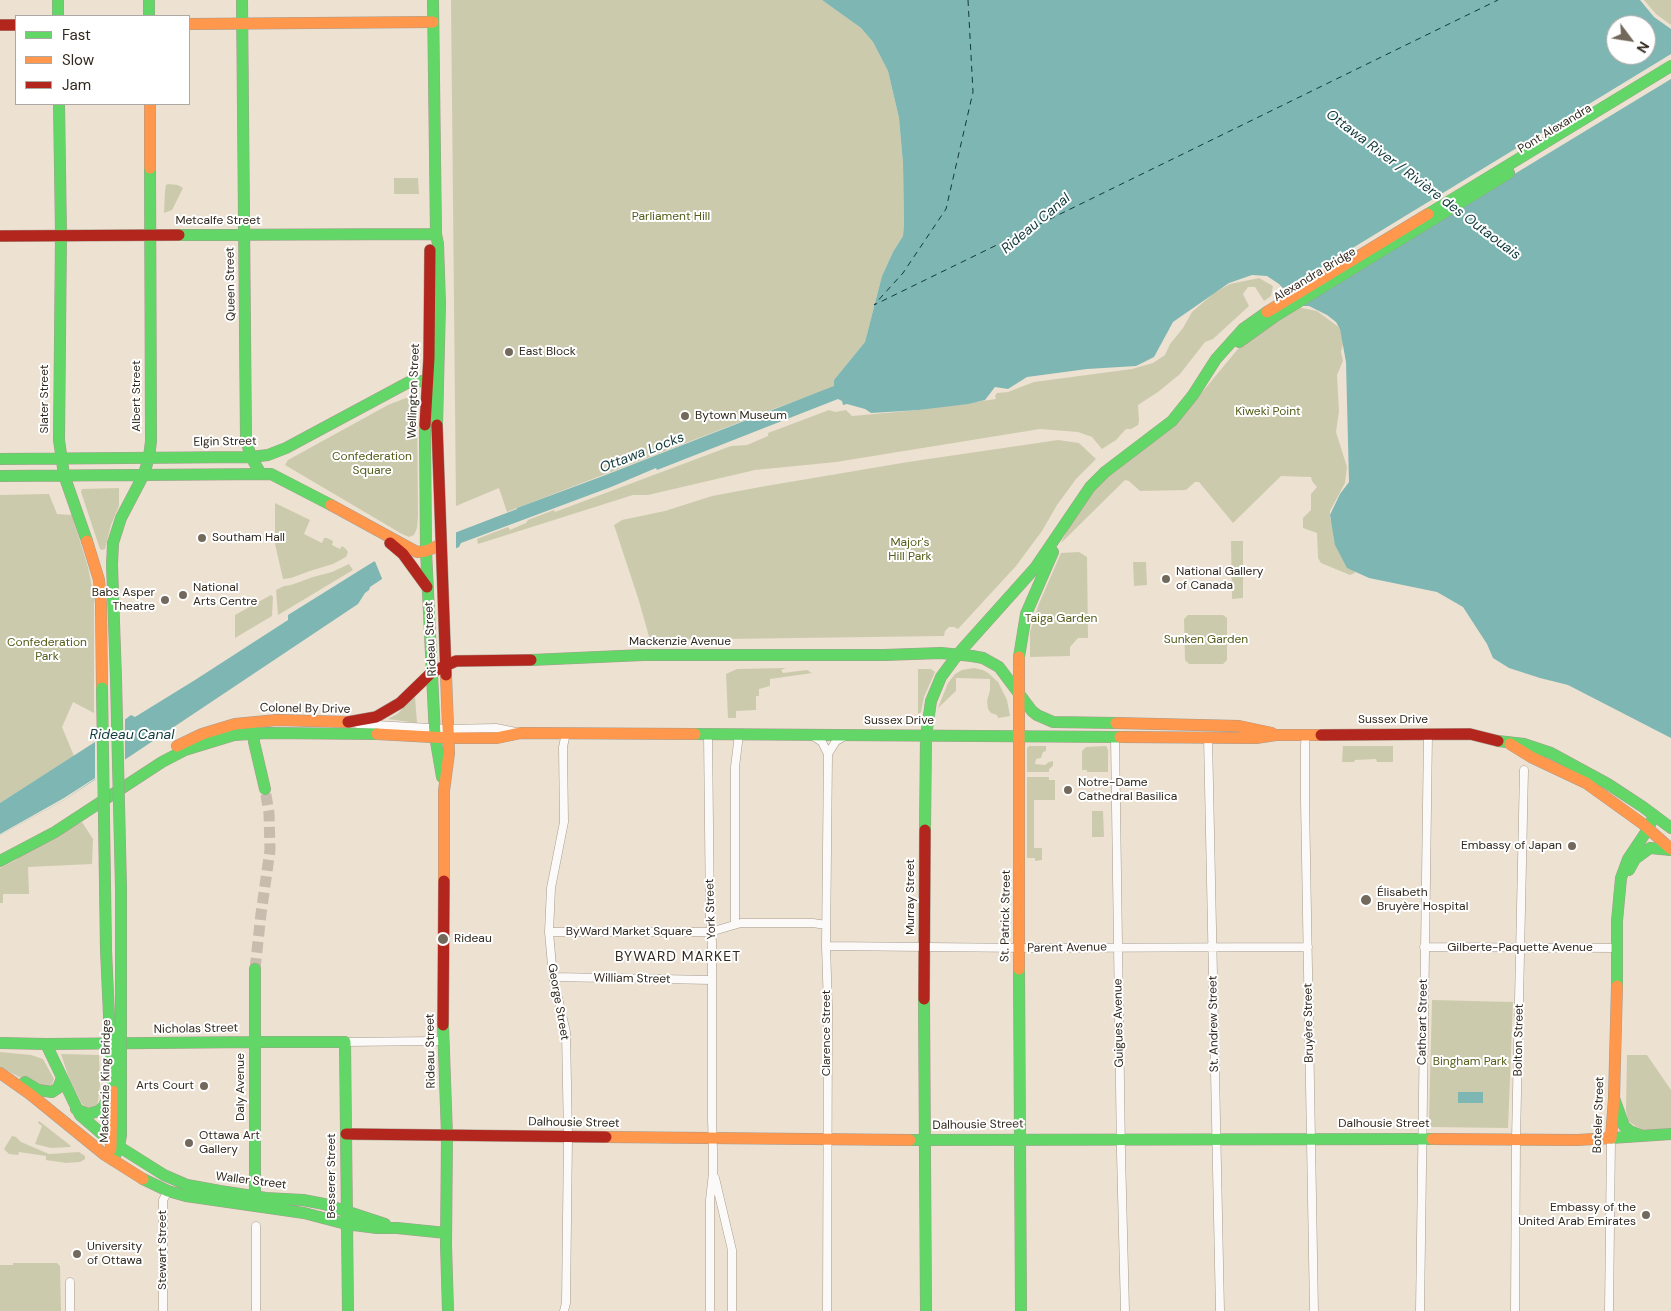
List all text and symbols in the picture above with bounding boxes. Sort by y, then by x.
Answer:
legend [15,15,190,105]
north arrow [1606,15,1656,65]
text: Fast [62,25,91,45]
text: N [1633,38,1653,56]
text: Slow [62,50,94,70]
text: Jam [62,75,91,95]
street label: Pont Alexandra [1515,101,1595,157]
water label: Ottawa River / Rivière des Outaouais [1322,106,1524,264]
water label: Rideau Canal [998,190,1074,258]
park label: Parliament Hill [632,210,710,224]
street label: Metcalfe Street [175,214,261,228]
street label: Alexandra Bridge [1271,245,1359,305]
street label: Queen Street [223,247,239,321]
street label: Wellington Street [405,343,423,439]
place label: East Block [519,345,576,359]
marker: East Block [503,346,515,358]
street label: Albert Street [130,360,144,432]
street label: Slater Street [38,365,52,433]
park label: Kìwekì Point [1235,405,1301,419]
place label: Bytown Museum [695,409,787,423]
marker: Bytown Museum [679,410,691,422]
water label: Ottawa Locks [597,429,687,477]
street label: Elgin Street [193,434,257,450]
park label: Confederation Square [332,450,412,478]
place label: Southam Hall [212,531,285,545]
marker: Southam Hall [196,532,208,544]
park label: Major's Hill Park [888,536,932,564]
place label: National Gallery of Canada [1176,565,1264,593]
marker: National Gallery of Canada [1160,573,1172,585]
place label: National Arts Centre [193,581,257,609]
place label: Babs Asper Theatre [92,586,155,614]
marker: National Arts Centre [177,589,189,601]
marker: Babs Asper Theatre [159,594,171,606]
street label: Rideau Street [422,601,440,677]
park label: Taiga Garden [1025,612,1097,626]
park label: Sunken Garden [1164,633,1248,647]
street label: Mackenzie Avenue [629,635,731,649]
park label: Confederation Park [7,636,87,664]
street label: Colonel By Drive [260,701,350,717]
street label: Sussex Drive [1358,713,1428,727]
street label: Sussex Drive [864,714,934,728]
water label: Rideau Canal [90,727,174,743]
place label: Notre-Dame Cathedral Basilica [1078,776,1177,804]
marker: Notre-Dame Cathedral Basilica [1062,784,1074,796]
place label: Embassy of Japan [1461,839,1562,853]
marker: Embassy of Japan [1566,840,1578,852]
street label: Murray Street [904,859,918,935]
street label: St. Patrick Street [998,870,1014,962]
street label: York Street [703,878,719,940]
place label: Élisabeth Bruyère Hospital [1377,886,1468,914]
marker: Élisabeth Bruyère Hospital [1359,893,1373,907]
street label: ByWard Market Square [566,925,692,939]
marker: Rideau [436,932,450,946]
place label: Rideau [454,932,492,946]
street label: Parent Avenue [1027,940,1107,956]
street label: Gilberte-Paquette Avenue [1447,941,1593,955]
district label: BYWARD MARKET [613,949,743,965]
street label: George Street [544,962,572,1042]
street label: William Street [593,971,671,987]
street label: St. Andrew Street [1206,976,1222,1072]
street label: Guigues Avenue [1111,978,1127,1068]
street label: Cathcart Street [1415,979,1431,1065]
street label: Bruyère Street [1301,983,1317,1063]
street label: Clarence Street [820,990,834,1076]
street label: Bolton Street [1511,1003,1527,1077]
street label: Rideau Street [423,1013,439,1089]
street label: Mackenzie King Bridge [98,1019,114,1143]
street label: Nicholas Street [154,1021,238,1037]
street label: Daly Avenue [234,1053,248,1121]
park label: Bingham Park [1433,1055,1507,1069]
street label: Boteler Street [1590,1076,1608,1154]
place label: Arts Court [136,1079,194,1093]
marker: Arts Court [198,1080,210,1092]
street label: Dalhousie Street [528,1115,620,1131]
street label: Dalhousie Street [932,1117,1024,1133]
street label: Dalhousie Street [1338,1117,1430,1131]
place label: Ottawa Art Gallery [199,1129,260,1157]
street label: Besserer Street [325,1133,339,1219]
marker: Ottawa Art Gallery [183,1137,195,1149]
street label: Waller Street [215,1170,287,1192]
place label: Embassy of the United Arab Emirates [1518,1201,1636,1229]
marker: Embassy of the United Arab Emirates [1640,1209,1652,1221]
street label: Stewart Street [156,1210,170,1290]
place label: University of Ottawa [87,1240,142,1268]
marker: University of Ottawa [71,1248,83,1260]

